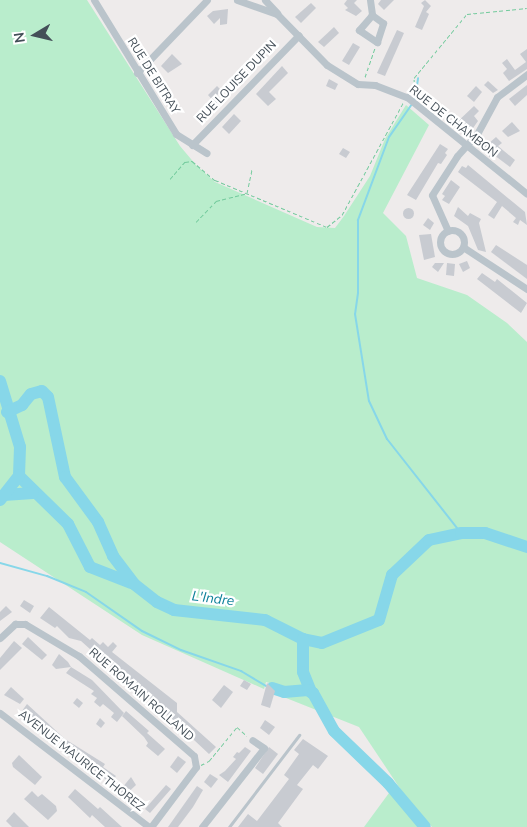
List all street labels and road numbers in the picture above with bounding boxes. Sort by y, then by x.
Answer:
street label: RUE DE BITRAY [124,35,182,117]
street label: RUE LOUISE DUPIN [194,38,280,126]
street label: RUE DE CHAMBON [406,83,500,161]
street label: RUE ROMAIN ROLLAND [86,645,196,745]
street label: AVENUE MAURICE THOREZ [15,707,147,815]

